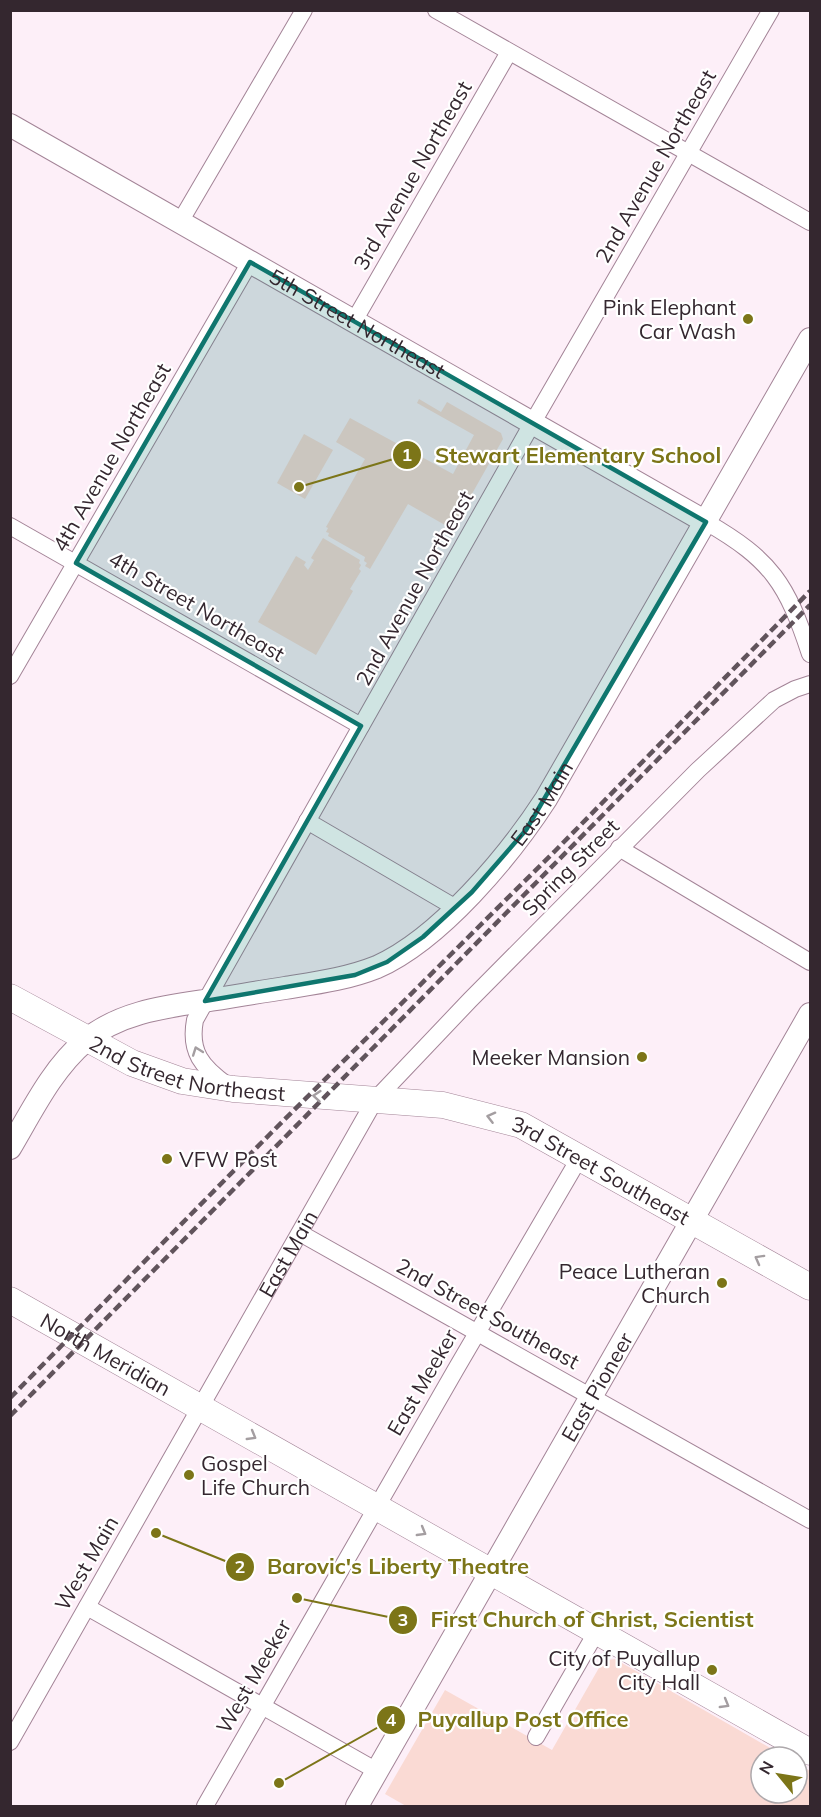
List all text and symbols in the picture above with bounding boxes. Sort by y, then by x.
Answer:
street label: 2nd Avenue Northeast [589,65,721,267]
street label: 3rd Avenue Northeast [347,76,477,274]
street label: 5th Street Northeast [265,263,450,384]
place label: Pink Elephant Car Wash [603,294,736,344]
marker: Pink Elephant Car Wash [741,312,755,326]
street label: 4th Avenue Northeast [46,358,176,556]
callout: Stewart Elementary School [392,435,733,475]
text: Stewart Elementary School [435,441,721,469]
text: 1 [402,443,412,466]
street label: 2nd Avenue Northeast [350,486,478,690]
street label: 4th Street Northeast [105,545,289,667]
street label: East Main [504,756,578,851]
street label: Spring Street [516,813,624,921]
street label: 2nd Street Northeast [85,1029,286,1106]
place label: Meeker Mansion [471,1044,630,1070]
one-way arrow [191,1046,204,1057]
marker: Meeker Mansion [635,1050,649,1064]
one-way arrow [312,1090,321,1103]
street label: 3rd Street Southeast [509,1110,694,1230]
one-way arrow [486,1112,497,1124]
place label: VFW Post [179,1146,277,1172]
marker: VFW Post [160,1152,174,1166]
street label: East Main [253,1205,323,1302]
street label: 2nd Street Southeast [392,1252,584,1374]
one-way arrow [755,1254,766,1266]
place label: Peace Lutheran Church [559,1258,710,1308]
marker: Peace Lutheran Church [715,1276,729,1290]
street label: North Meridian [36,1307,176,1401]
street label: East Meeker [381,1324,463,1440]
street label: East Pioneer [555,1327,638,1446]
one-way arrow [246,1428,256,1440]
place label: Gospel Life Church [201,1450,310,1500]
marker: Gospel Life Church [182,1468,196,1482]
street label: West Main [49,1511,123,1615]
one-way arrow [416,1525,426,1536]
callout: Barovic's Liberty Theatre [225,1547,541,1587]
text: Barovic's Liberty Theatre [267,1552,529,1580]
text: 2 [235,1555,245,1578]
callout: First Church of Christ, Scientist [388,1600,765,1640]
text: First Church of Christ, Scientist [430,1605,754,1633]
text: 3 [398,1608,408,1631]
street label: West Meeker [210,1614,296,1738]
place label: City of Puyallup City Hall [548,1645,700,1695]
marker: City of Puyallup City Hall [705,1663,719,1677]
one-way arrow [719,1697,729,1708]
callout: Puyallup Post Office [376,1700,641,1740]
text: Puyallup Post Office [417,1705,629,1733]
text: 4 [386,1708,397,1731]
north arrow [749,1745,809,1805]
text: N [754,1757,778,1778]

